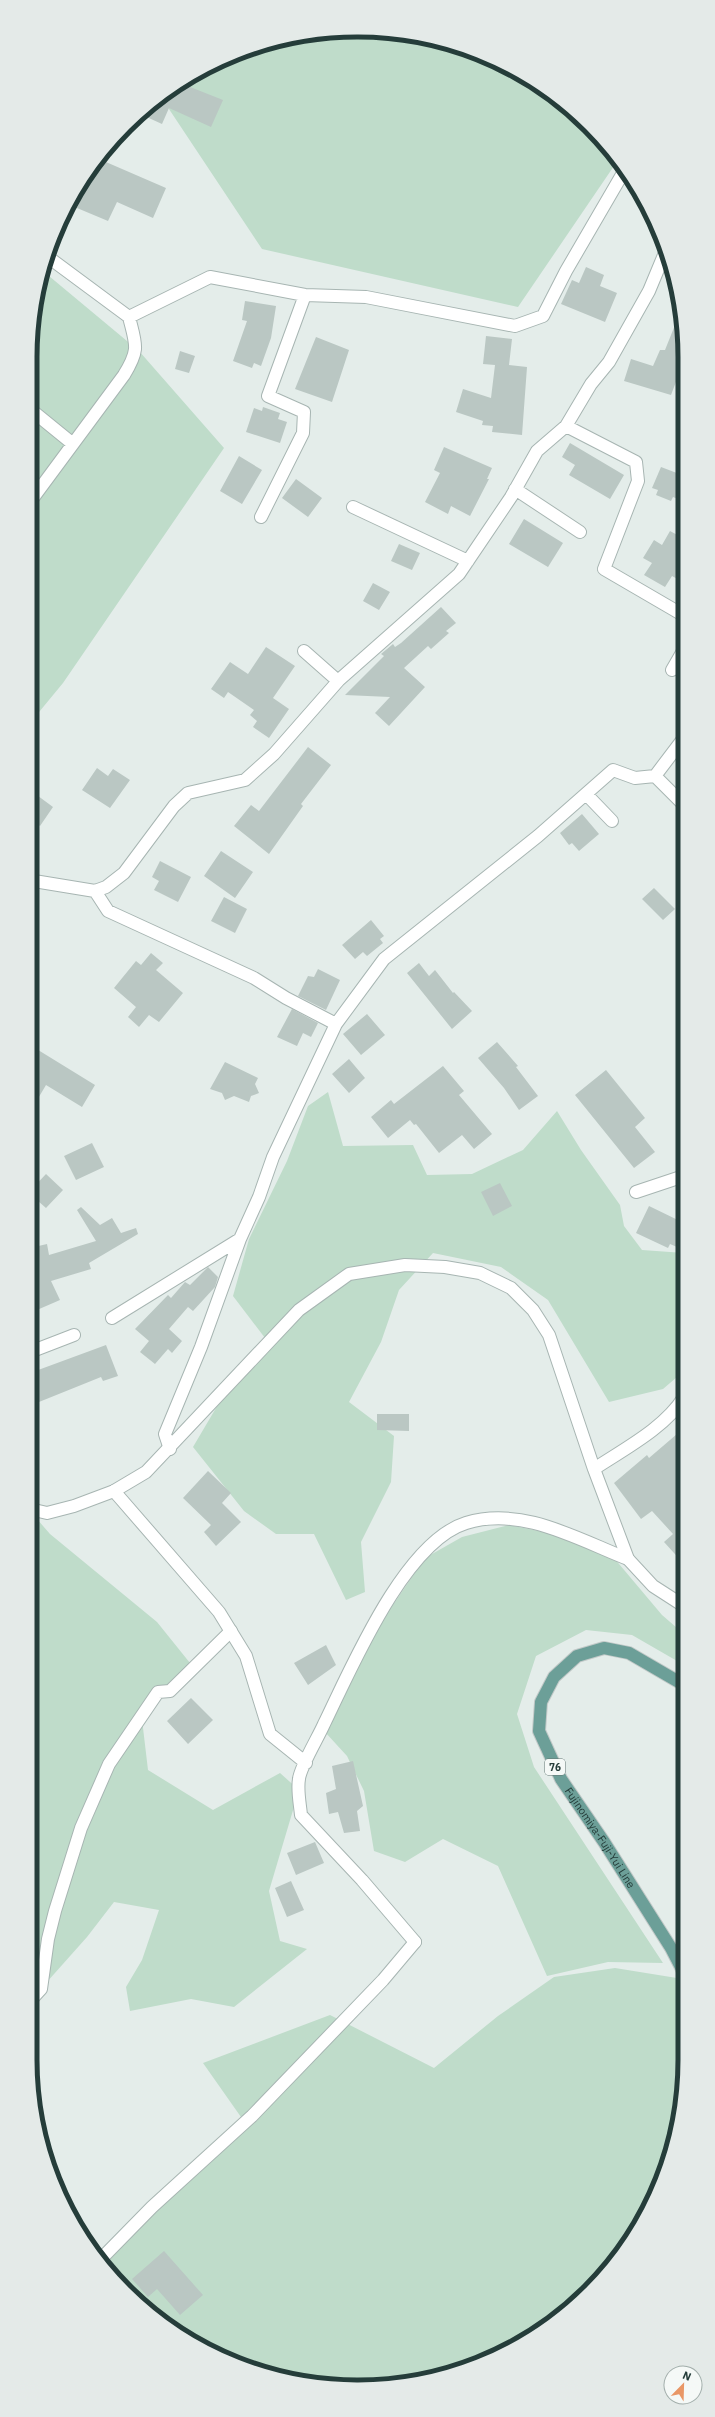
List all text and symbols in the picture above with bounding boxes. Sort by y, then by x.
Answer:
road number: 76 [545,1759,565,1775]
street label: Fujinomiya-Fuji-Yui Line [562,1785,638,1891]
north arrow [663,2365,703,2405]
text: N [681,2368,693,2384]

